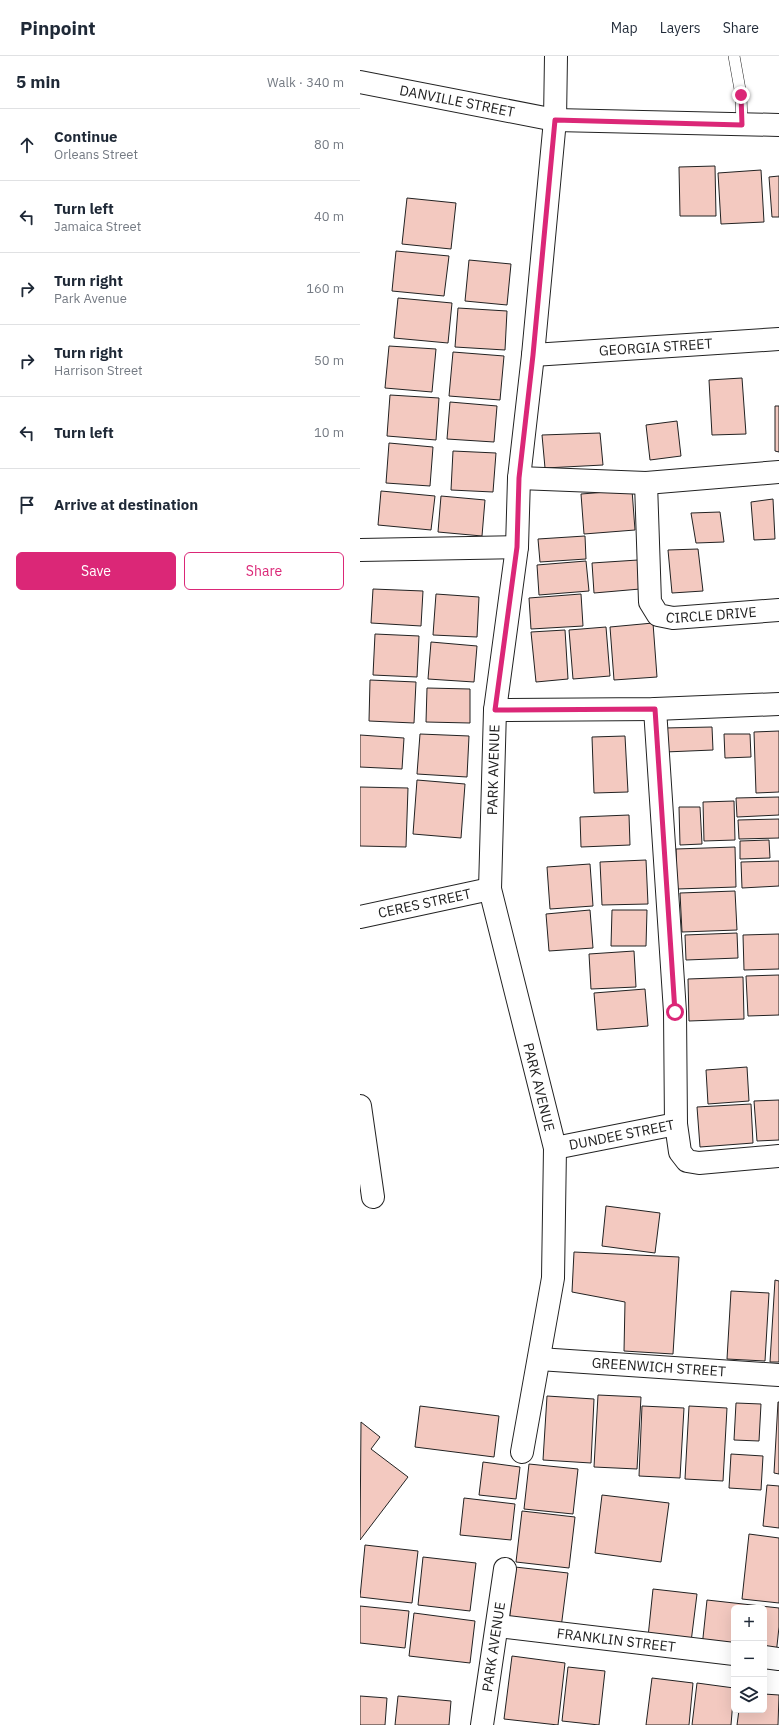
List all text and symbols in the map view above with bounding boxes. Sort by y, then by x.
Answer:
text: Pinpoint [20,16,96,40]
text: Map [611,19,638,37]
text: Layers [660,19,701,37]
text: Share [723,19,759,37]
text: 5 min [16,71,60,93]
text: Walk · 340 m [267,74,344,91]
street label: DANVILLE STREET [398,81,516,121]
route end [732,86,750,104]
text: Continue [54,127,118,146]
icon: ahead [16,134,38,156]
text: 80 m [314,136,344,153]
text: Orleans Street [54,146,138,163]
text: Turn left [54,199,114,218]
icon: left [16,206,38,228]
text: 40 m [314,208,344,225]
text: Jamaica Street [54,218,141,235]
text: Turn right [54,271,123,290]
icon: right [16,278,38,300]
text: 160 m [306,280,344,297]
text: Park Avenue [54,290,127,307]
street label: GEORGIA STREET [598,334,713,360]
text: Turn right [54,343,123,362]
icon: right [16,350,38,372]
text: 50 m [314,352,344,369]
text: Harrison Street [54,362,143,379]
icon: left [16,422,38,444]
text: Turn left [54,423,114,442]
text: 10 m [314,424,344,441]
icon: arrive [16,494,38,516]
text: Arrive at destination [54,495,198,514]
button: Save [16,552,176,590]
button: Share [184,552,344,590]
street label: CIRCLE DRIVE [664,603,757,627]
street label: PARK AVENUE [483,724,504,815]
street label: CERES STREET [376,884,473,922]
route start [666,1003,684,1021]
street label: PARK AVENUE [519,1041,559,1133]
street label: DUNDEE STREET [567,1116,676,1154]
street label: GREENWICH STREET [591,1354,726,1380]
street label: PARK AVENUE [478,1601,509,1693]
map controls [731,1605,767,1713]
button: + [731,1605,767,1641]
street label: FRANKLIN STREET [556,1624,677,1656]
button: − [731,1641,767,1677]
button: layers [731,1677,767,1713]

